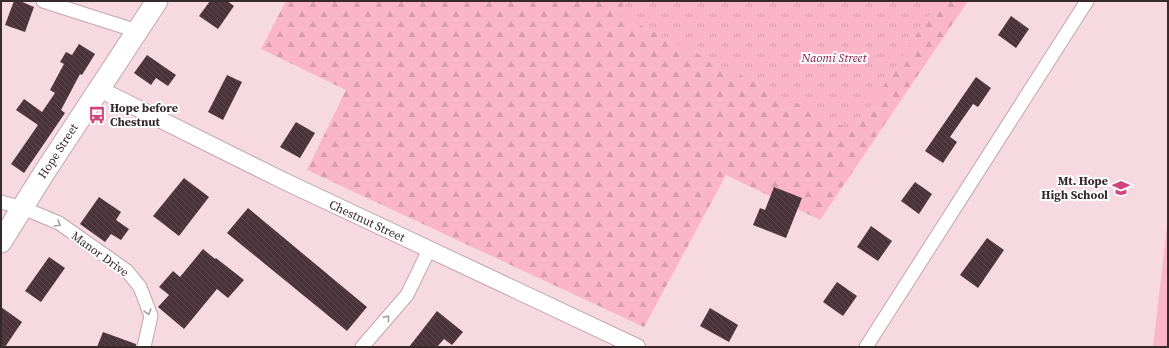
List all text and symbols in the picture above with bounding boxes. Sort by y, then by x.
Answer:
park label: Naomi Street [801,50,867,66]
place label: Hope before Chestnut [110,100,178,130]
bus stop icon: Hope before Chestnut [87,105,107,125]
street label: Hope Street [34,120,82,182]
place label: Mt. Hope High School [1041,173,1108,203]
school or university icon: Mt. Hope High School [1111,178,1131,198]
street label: Chestnut Street [326,196,408,246]
one-way arrow [54,219,62,226]
street label: Manor Drive [68,228,132,280]
one-way arrow [143,308,152,315]
one-way arrow [383,315,390,322]

